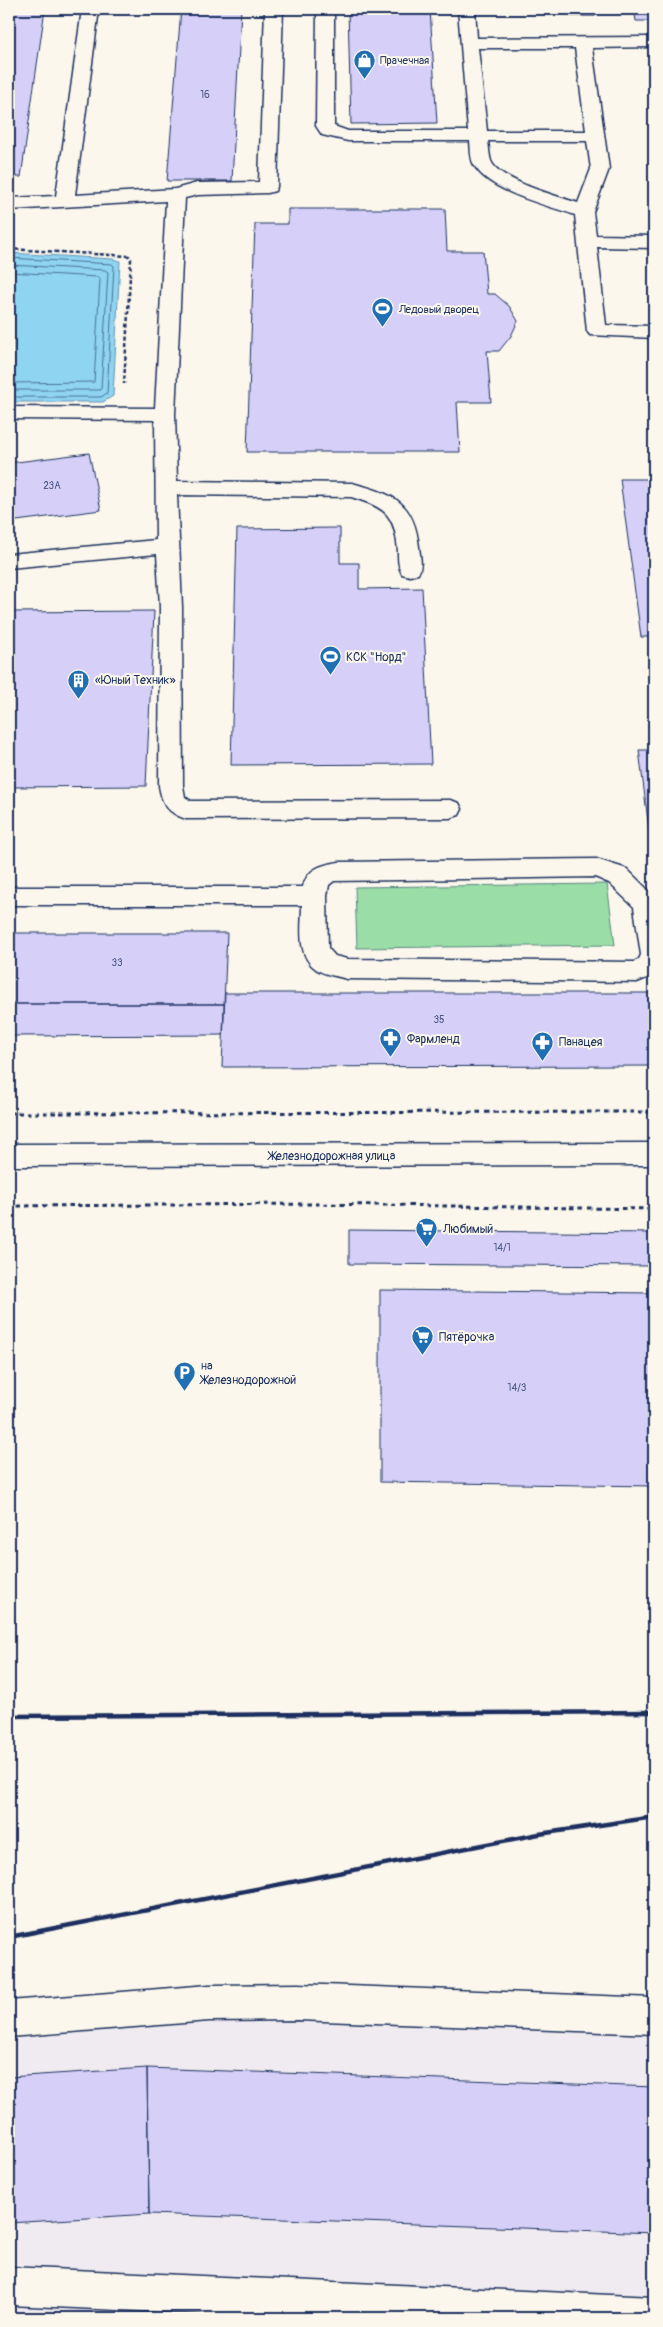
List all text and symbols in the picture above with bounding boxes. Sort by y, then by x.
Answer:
shop icon: Прачечная [352,48,376,79]
place label: Прачечная [380,54,429,67]
house number: 16 [200,89,210,101]
sports icon: Ледовый дворец [371,297,395,328]
place label: Ледовый дворец [398,303,479,316]
house number: 23А [43,480,61,492]
sports icon: КСК "Норд" [318,645,342,676]
place label: КСК "Норд" [346,650,406,665]
building icon: «Юный Техник» [67,668,91,699]
place label: «Юный Техник» [95,673,176,688]
house number: 33 [111,957,123,969]
house number: 35 [434,1014,445,1026]
pharmacy icon: Фармленд [379,1027,403,1058]
pharmacy icon: Панацея [531,1030,555,1061]
place label: Фармленд [407,1032,460,1047]
place label: Панацея [559,1035,603,1050]
street label: Железнодорожная улица [267,1149,396,1164]
supermarket icon: Любимый [415,1217,439,1248]
place label: Любимый [442,1222,493,1237]
house number: 14/1 [493,1242,511,1254]
supermarket icon: Пятёрочка [411,1325,435,1356]
place label: Пятёрочка [439,1330,495,1345]
place label: на Железнодорожной [199,1359,296,1388]
parking icon: на Железнодорожной [173,1361,197,1392]
house number: 14/3 [508,1382,527,1394]

